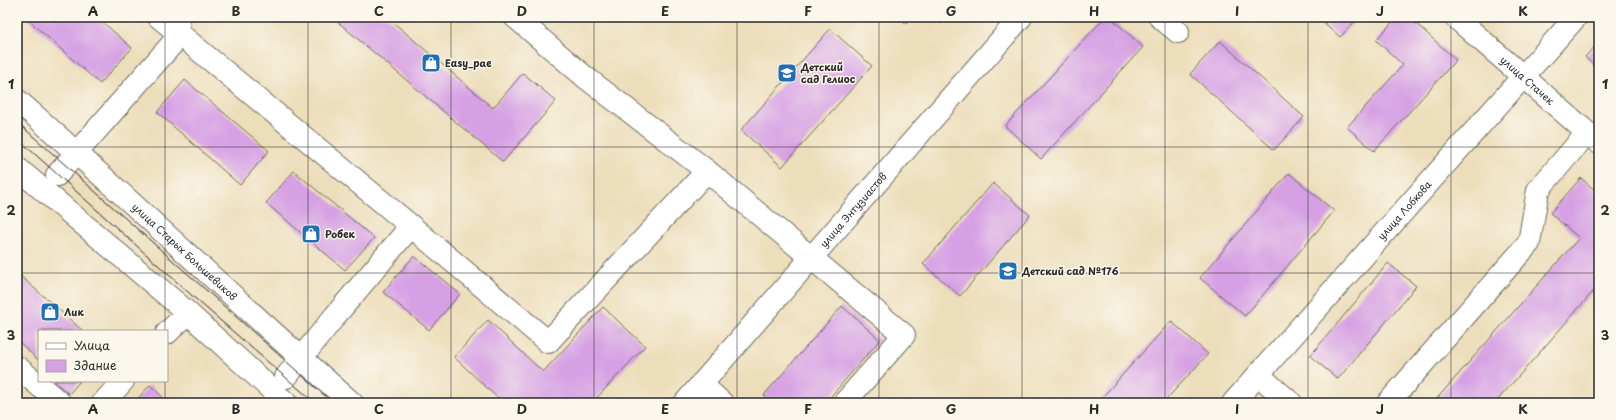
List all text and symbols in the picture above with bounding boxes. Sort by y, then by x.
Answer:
text: A [88,1,98,20]
text: B [232,1,241,20]
text: C [374,1,384,20]
text: D [517,1,527,20]
text: E [661,1,669,20]
text: F [804,1,812,20]
text: G [946,1,956,20]
text: H [1089,1,1099,20]
text: I [1235,1,1239,20]
text: J [1376,1,1384,20]
text: K [1518,1,1528,20]
shop icon: Easy_pae [420,52,442,74]
street label: улица Стачек [1497,52,1558,108]
place label: Easy_pae [445,55,492,70]
place label: Детский сад Гелиос [800,59,856,86]
school or university icon: Детский сад Гелиос [776,62,798,84]
text: 1 [8,74,14,93]
text: 1 [1602,74,1608,93]
street label: улица Энтузиастов [816,169,890,250]
street label: улица Лобкова [1374,176,1435,243]
street label: улица Старых Большевиков [129,199,241,304]
text: 2 [6,200,16,219]
text: 2 [1600,200,1610,219]
shop icon: Робек [300,223,322,245]
place label: Робек [325,226,356,241]
school or university icon: Детский сад №176 [997,260,1019,282]
place label: Детский сад №176 [1021,263,1118,278]
shop icon: Лик [39,301,61,323]
place label: Лик [64,304,84,319]
text: 3 [7,325,16,344]
text: 3 [1601,325,1610,344]
legend [38,330,168,382]
text: Улица [74,336,110,354]
text: Здание [74,356,116,374]
text: A [88,399,98,418]
text: B [232,399,241,418]
text: C [374,399,384,418]
text: D [517,399,527,418]
text: E [661,399,669,418]
text: F [804,399,812,418]
text: G [946,399,956,418]
text: H [1089,399,1099,418]
text: I [1235,399,1239,418]
text: J [1376,399,1384,418]
text: K [1518,399,1528,418]

